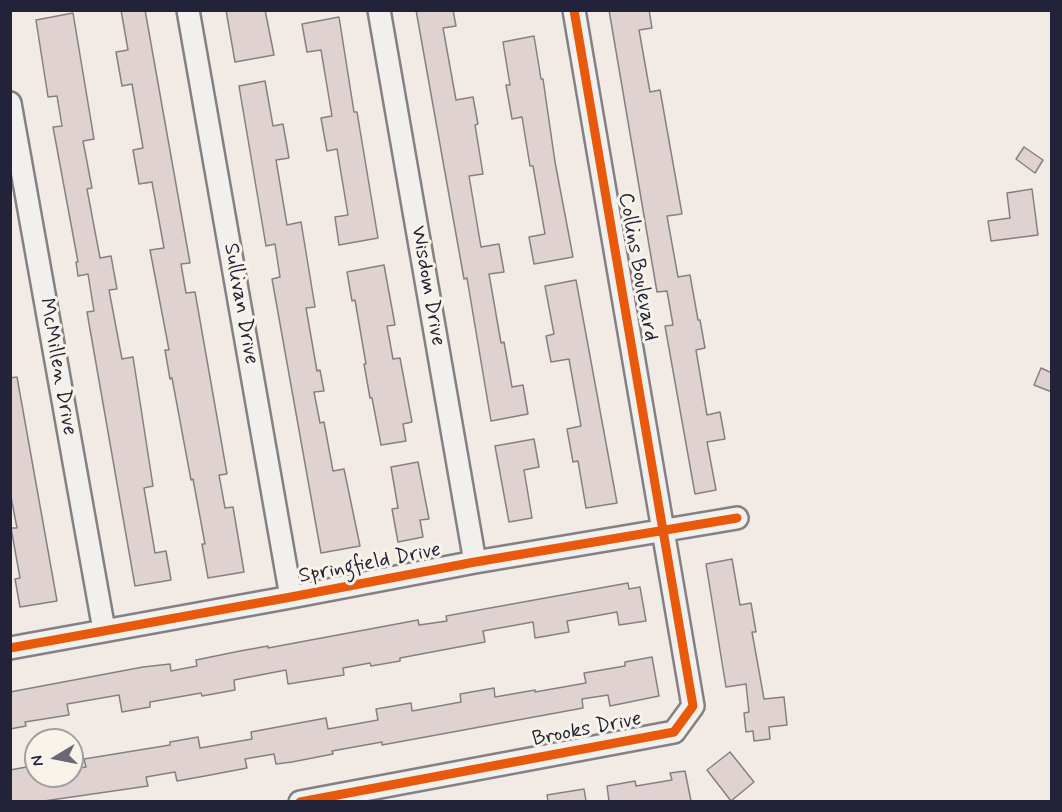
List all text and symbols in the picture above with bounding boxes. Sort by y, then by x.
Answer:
street label: Collins Boulevard [612,191,662,343]
street label: Wisdom Drive [404,224,450,348]
street label: Sullivan Drive [217,241,263,367]
street label: McMillen Drive [33,296,81,438]
street label: Springfield Drive [297,538,443,590]
street label: Brooks Drive [530,707,644,753]
north arrow [24,728,84,788]
text: N [26,754,49,768]

